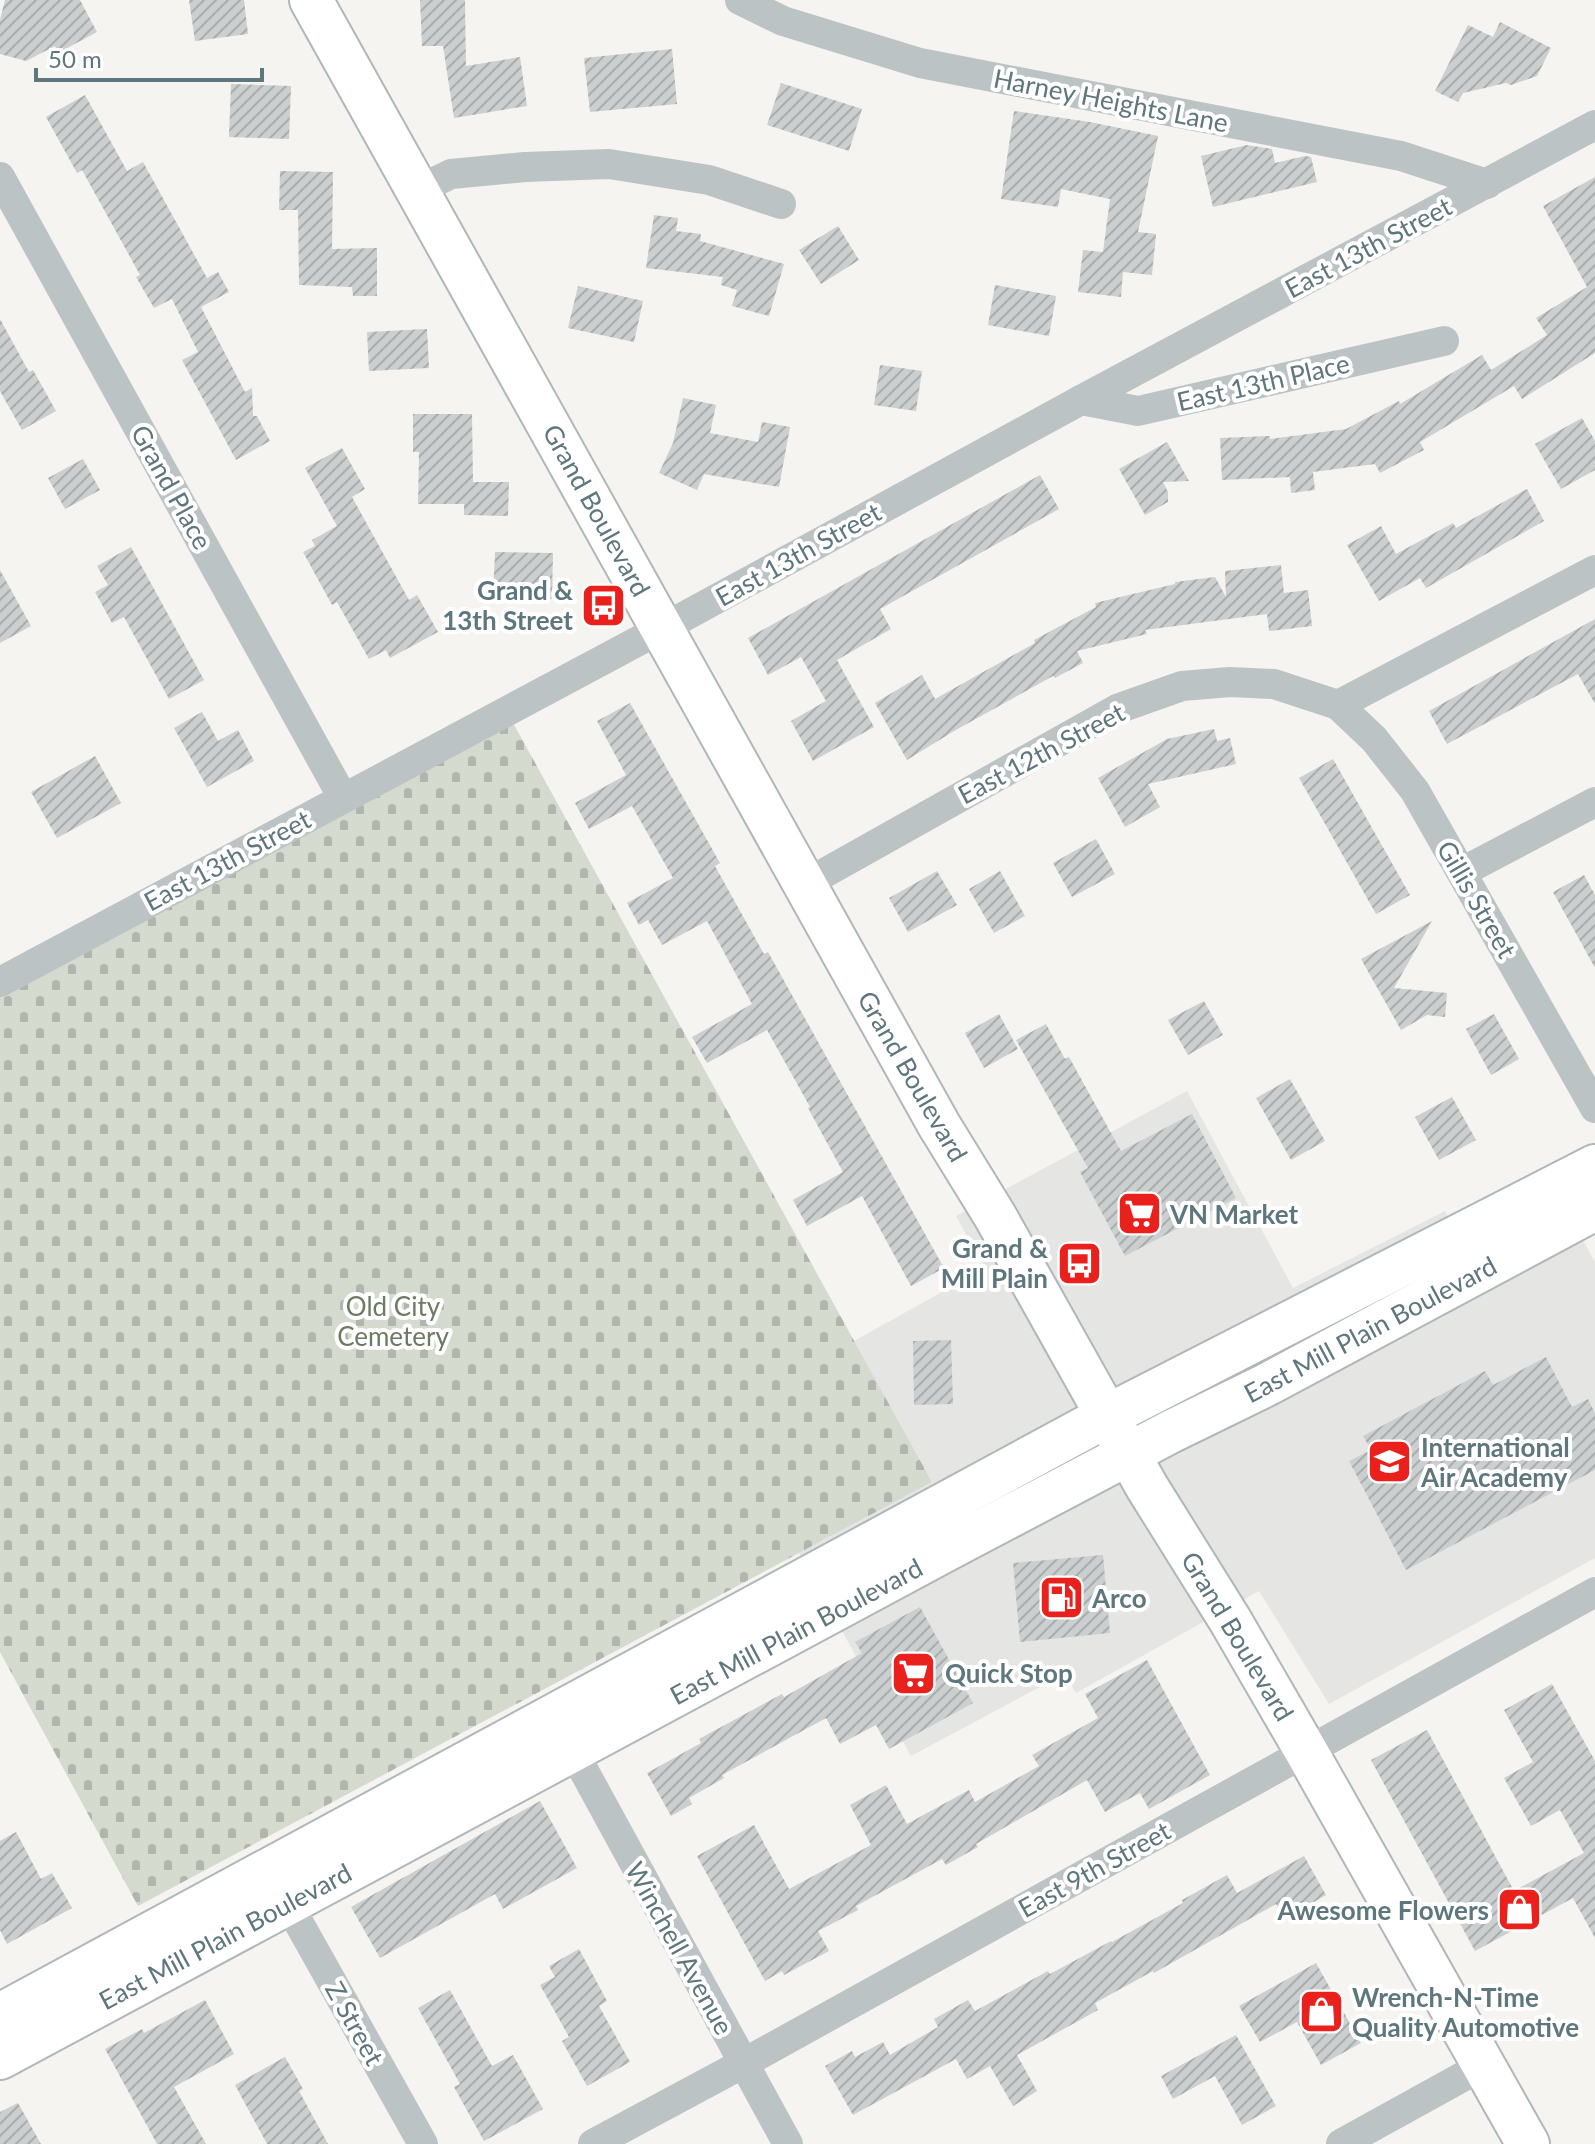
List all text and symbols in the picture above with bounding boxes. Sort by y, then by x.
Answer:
scale bar [36,32,262,82]
text: 50 m [48,44,102,73]
street label: Harney Heights Lane [991,62,1231,138]
street label: East 13th Street [1279,189,1457,304]
street label: East 13th Place [1174,347,1352,417]
street label: Grand Boulevard [537,418,657,602]
street label: Grand Place [125,419,219,555]
street label: East 13th Street [710,495,887,613]
place label: Grand & 13th Street [442,574,573,636]
bus stop icon: Grand & 13th Street [580,581,628,629]
street label: East 12th Street [952,695,1130,810]
street label: East 13th Street [138,802,316,917]
street label: Gillis Street [1431,835,1524,964]
street label: Grand Boulevard [851,985,975,1167]
supermarket icon: VN Market [1115,1190,1163,1238]
place label: VN Market [1169,1198,1299,1230]
place label: Grand & Mill Plain [941,1232,1048,1294]
bus stop icon: Grand & Mill Plain [1055,1239,1103,1287]
street label: East Mill Plain Boulevard [1238,1249,1502,1409]
park label: Old City Cemetery [337,1290,449,1352]
place label: International Air Academy [1420,1431,1570,1493]
school or university icon: International Air Academy [1366,1438,1414,1486]
street label: Grand Boulevard [1175,1546,1301,1726]
street label: East Mill Plain Boulevard [664,1551,928,1711]
fuel station icon: Arco [1037,1574,1085,1622]
place label: Arco [1091,1582,1147,1614]
supermarket icon: Quick Stop [890,1649,938,1697]
place label: Quick Stop [945,1657,1073,1689]
street label: East 9th Street [1012,1814,1176,1924]
street label: East Mill Plain Boulevard [93,1856,357,2016]
street label: Winchell Avenue [619,1856,741,2040]
shop icon: Awesome Flowers [1496,1886,1544,1934]
place label: Awesome Flowers [1277,1894,1489,1926]
street label: Z Street [319,1976,391,2071]
place label: Wrench-N-Time Quality Automotive [1352,1981,1579,2043]
shop icon: Wrench-N-Time Quality Automotive [1297,1988,1345,2036]

